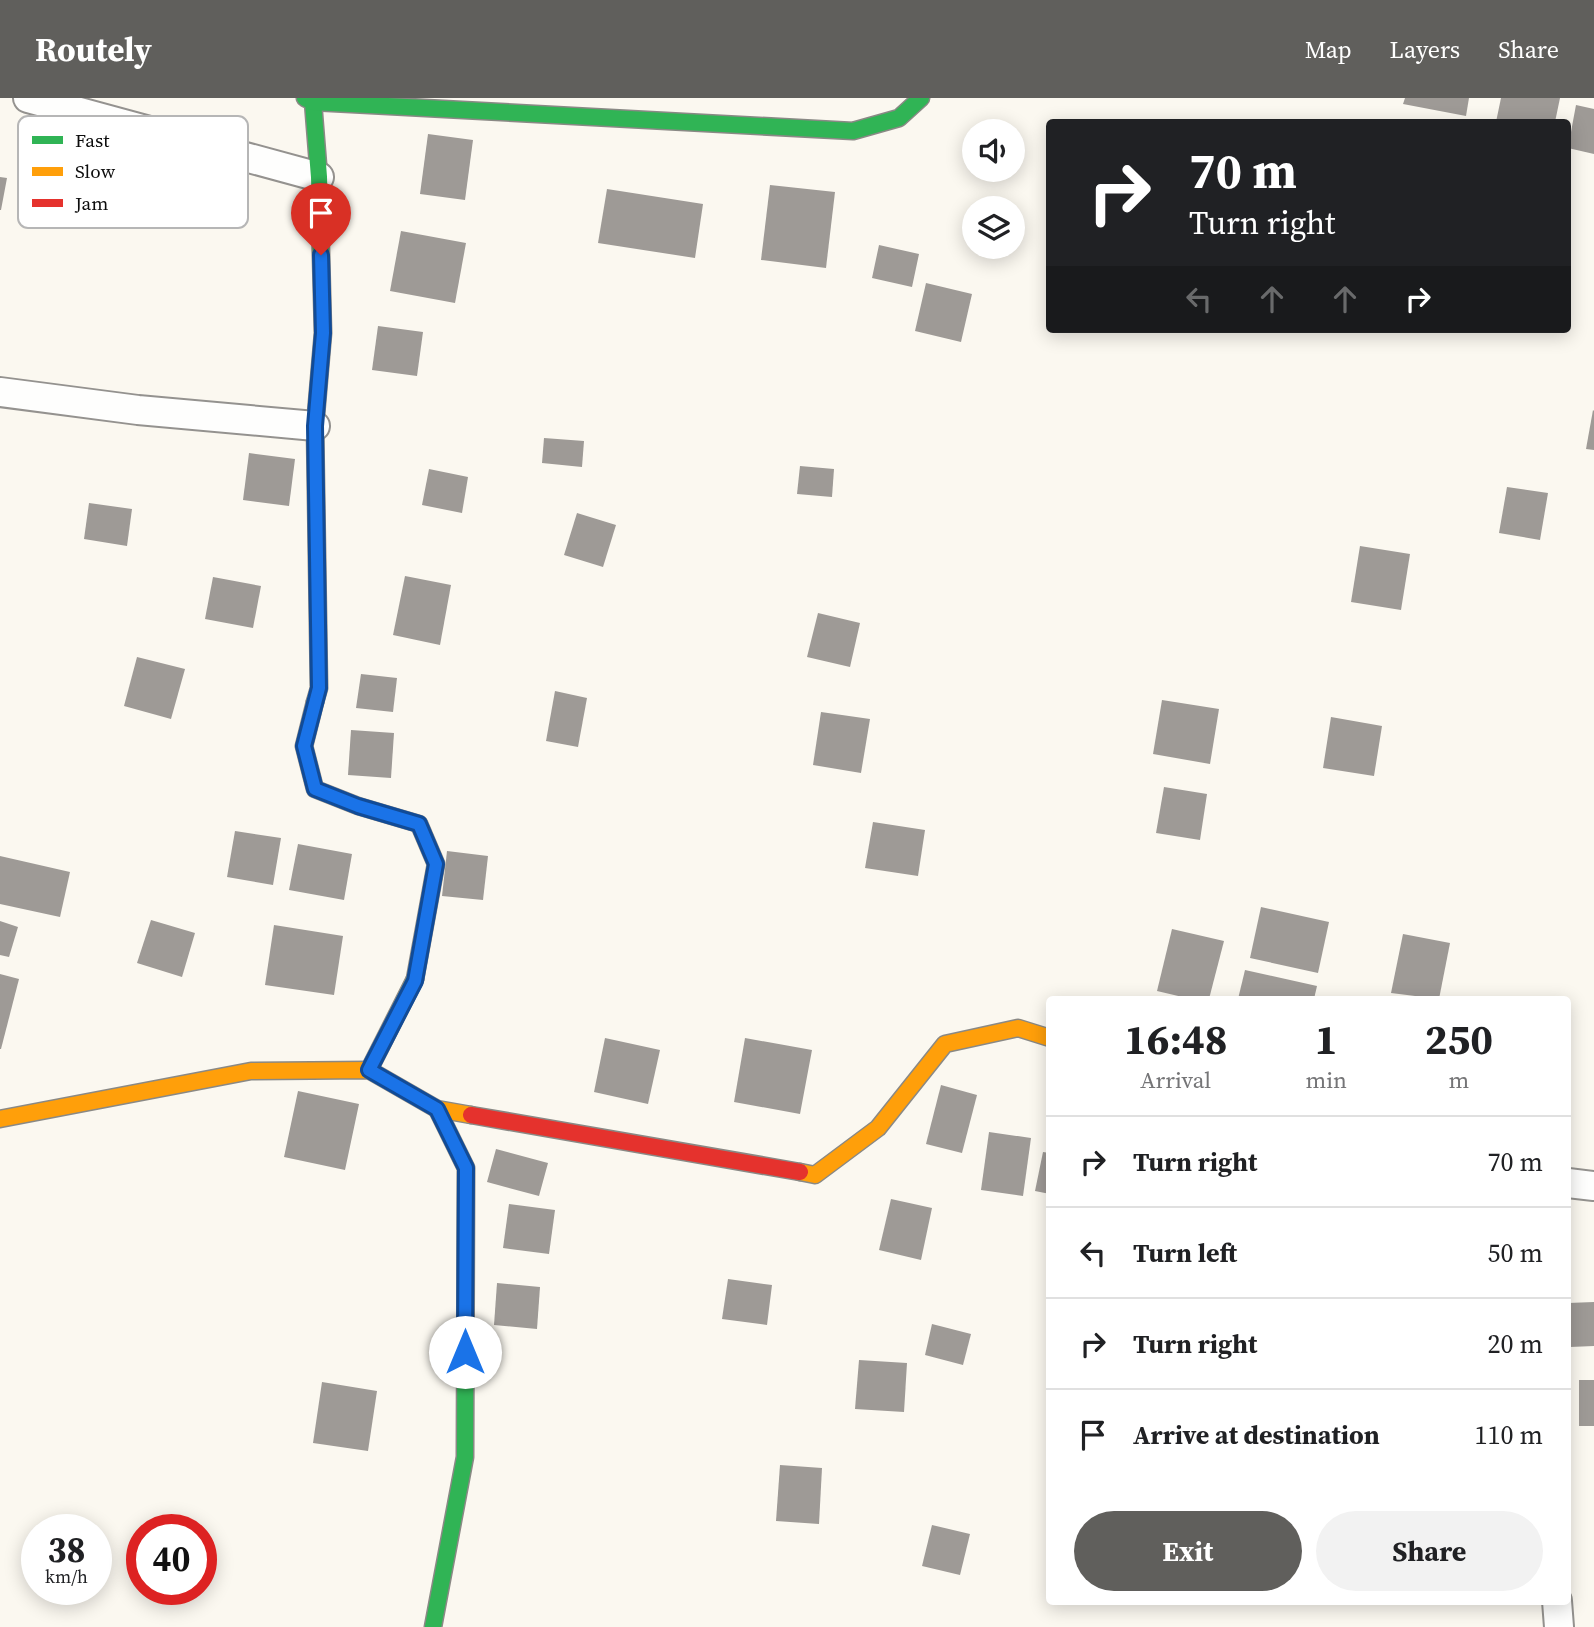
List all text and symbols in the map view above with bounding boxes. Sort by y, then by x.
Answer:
text: Routely [35,27,152,72]
text: Map [1305,33,1352,66]
text: Layers [1390,33,1460,66]
text: Share [1498,33,1559,66]
legend [18,116,248,228]
map controls [962,119,1025,259]
button: sound [962,119,1025,182]
text: Fast [75,127,110,153]
text: 70 m [1189,137,1297,204]
icon: right [1074,147,1165,238]
text: Slow [75,158,116,184]
pin [291,183,351,255]
text: Jam [74,190,108,216]
icon: arrive [302,194,340,232]
button: layers [962,196,1025,259]
text: Turn right [1189,201,1335,245]
icon: left [1180,280,1218,318]
icon: ahead [1253,280,1291,318]
icon: ahead [1326,280,1364,318]
icon: right [1399,280,1437,318]
text: 16:48 [1124,1010,1228,1068]
text: 1 [1315,1010,1338,1068]
text: 250 [1425,1010,1493,1068]
text: Arrival [1140,1064,1211,1096]
text: min [1305,1064,1347,1096]
text: m [1449,1064,1469,1096]
icon: right [1074,1143,1112,1181]
text: Turn right [1133,1144,1257,1180]
text: 70 m [1488,1144,1543,1180]
icon: left [1074,1234,1112,1272]
text: Turn left [1133,1235,1237,1271]
text: 50 m [1488,1235,1543,1271]
position arrow [428,1315,502,1389]
icon: right [1074,1325,1112,1363]
text: Turn right [1133,1326,1257,1362]
text: 20 m [1488,1326,1543,1362]
icon: arrive [1074,1416,1112,1454]
text: Arrive at destination [1133,1417,1380,1453]
text: 110 m [1475,1417,1543,1453]
button: Exit [1074,1511,1302,1591]
button: Share [1316,1511,1543,1591]
speed limit sign: 40 [126,1514,217,1605]
text: 38 [48,1526,85,1574]
text: km/h [45,1564,88,1589]

